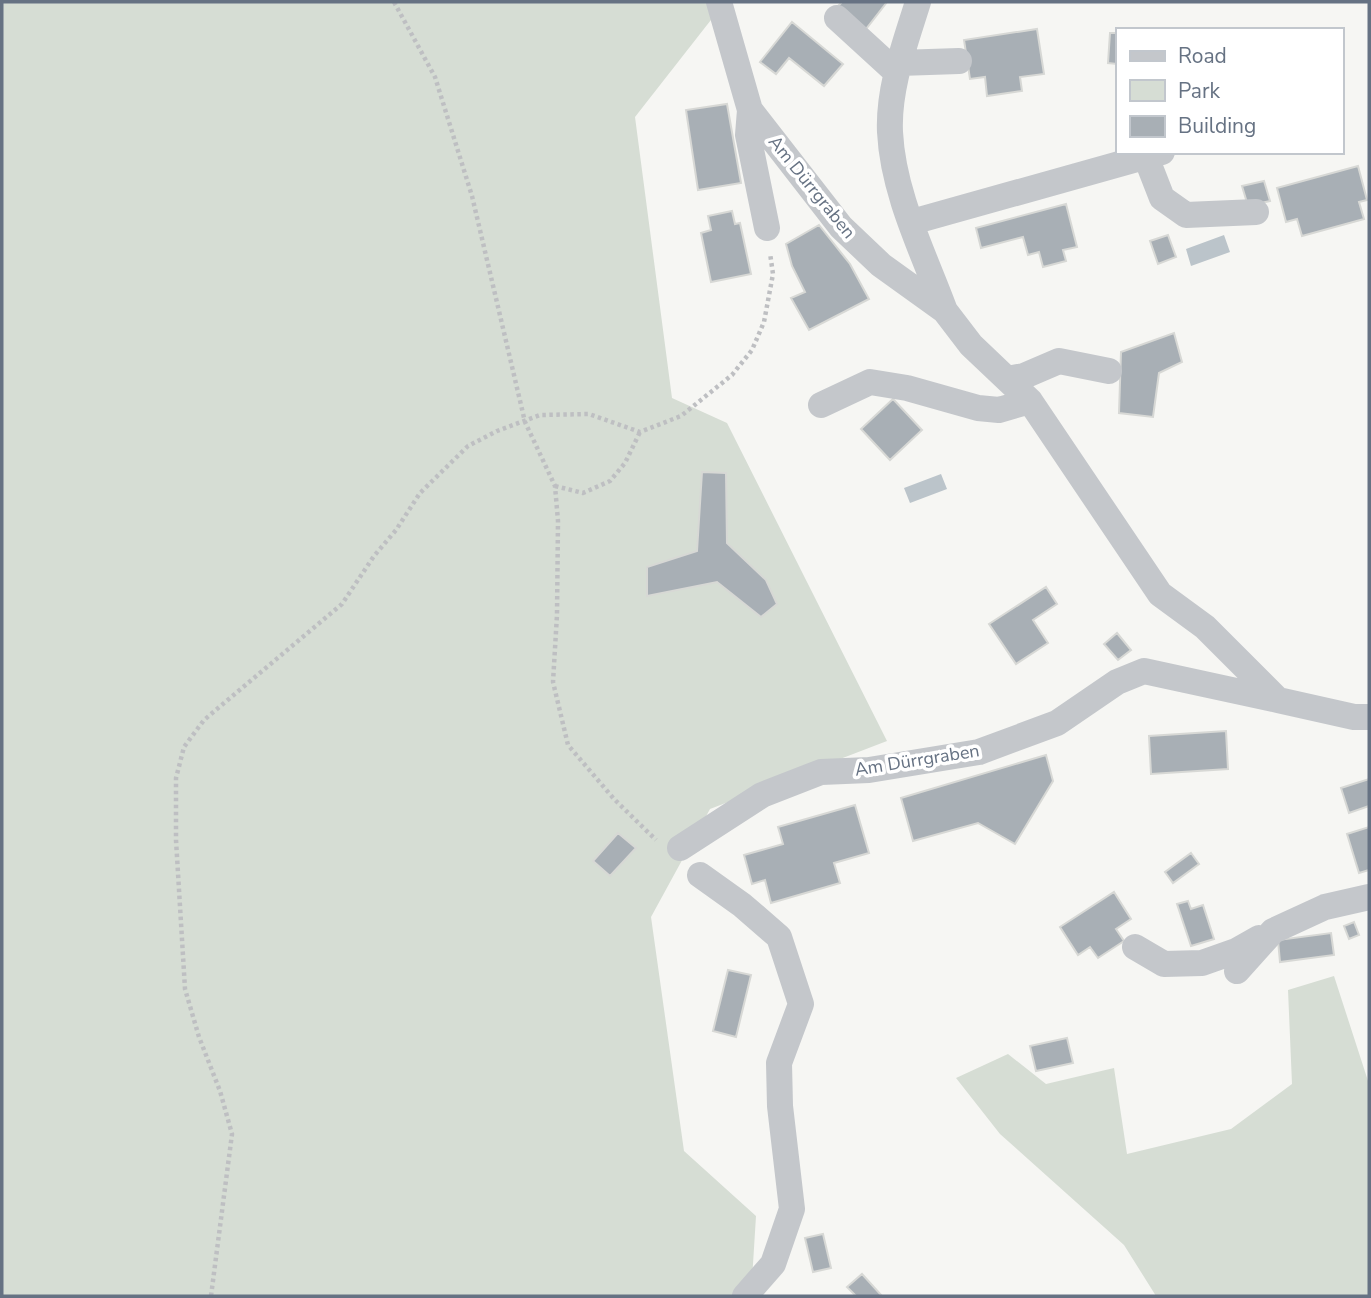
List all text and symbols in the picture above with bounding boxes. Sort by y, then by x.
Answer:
legend [1116,28,1343,154]
text: Road [1178,42,1227,70]
text: Park [1178,77,1220,105]
text: Building [1178,112,1256,140]
street label: Am Dürrgraben [763,130,861,244]
street label: Am Dürrgraben [853,738,981,782]

